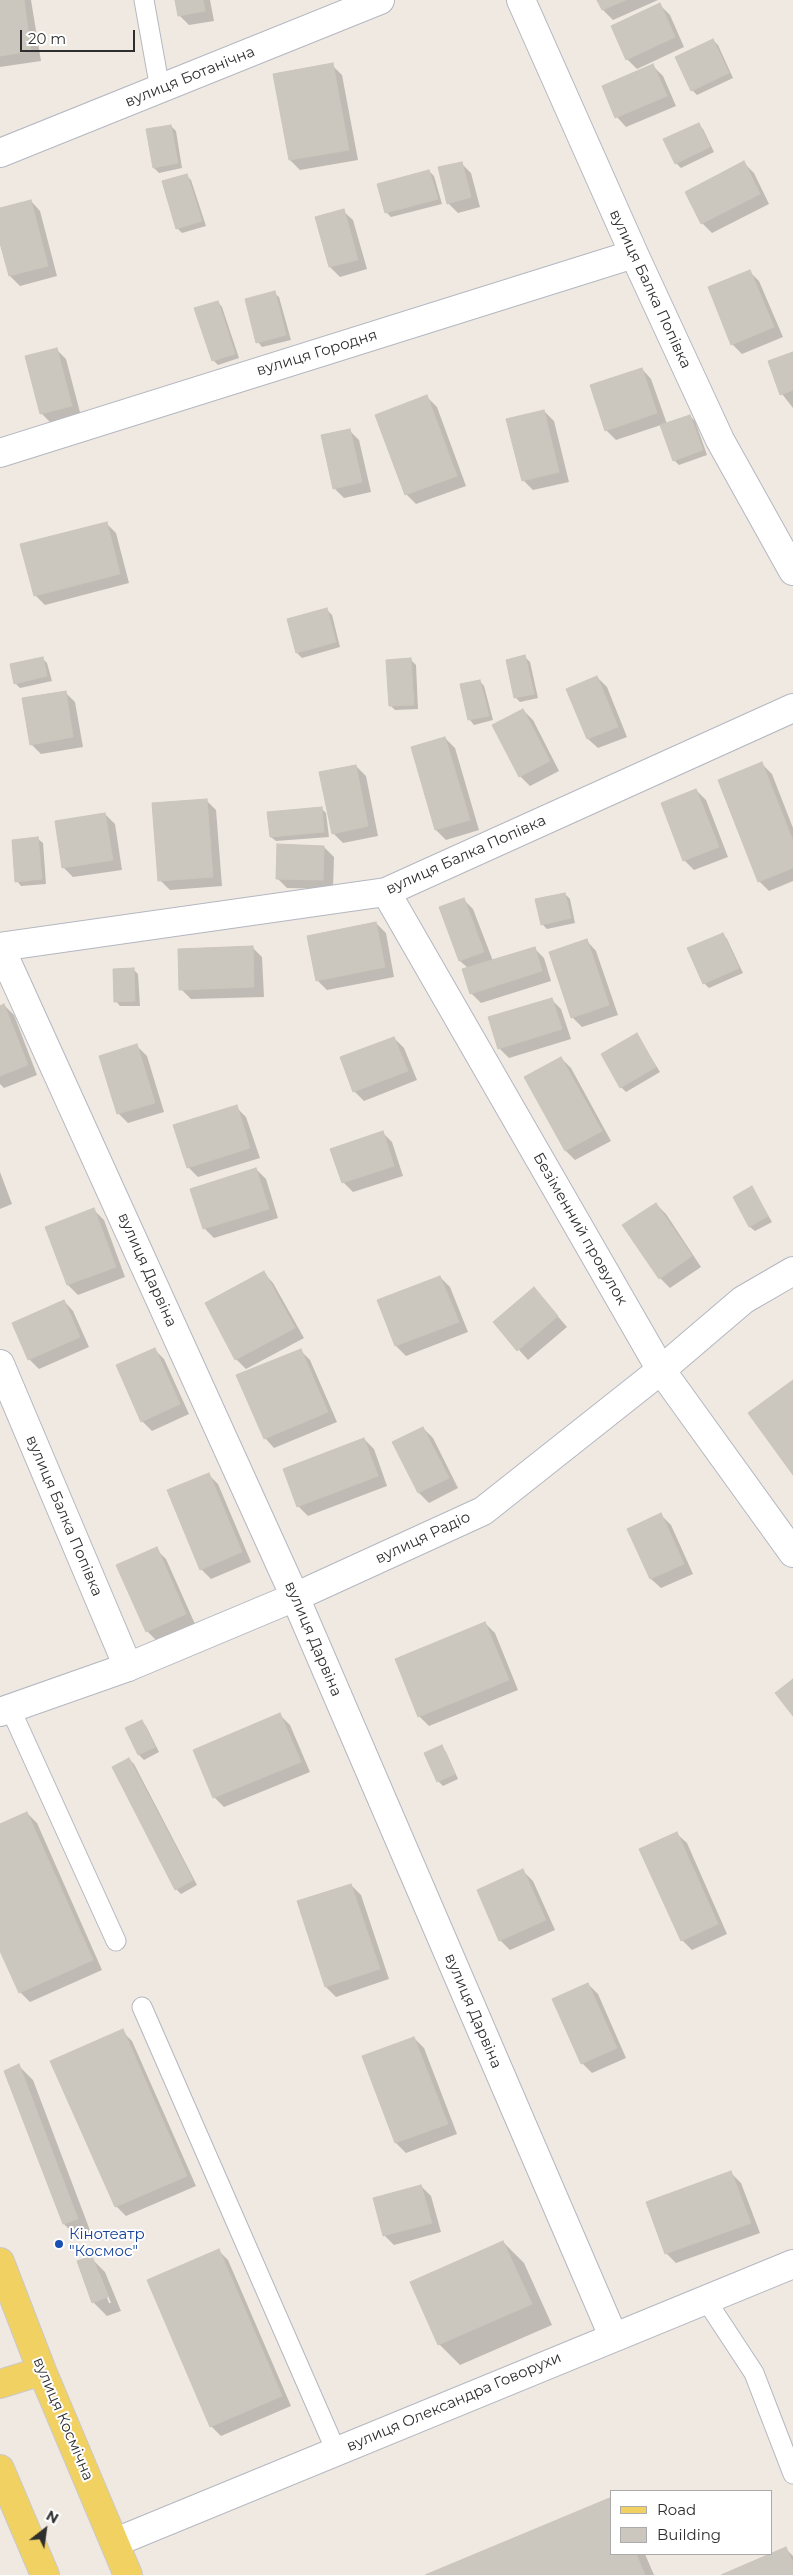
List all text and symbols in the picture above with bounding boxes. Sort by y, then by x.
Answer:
scale bar [22,20,138,52]
text: 20 m [28,29,66,48]
street label: вулиця Ботанічна [123,43,257,111]
street label: вулиця Балка Попівка [605,207,695,371]
street label: вулиця Городня [254,326,380,380]
street label: вулиця Балка Попівка [383,812,549,898]
street label: Безіменний провулок [529,1150,631,1308]
street label: вулиця Дарвіна [114,1210,180,1330]
street label: вулиця Балка Попівка [22,1433,106,1599]
street label: вулиця Радіо [373,1508,473,1568]
street label: вулиця Дарвіна [281,1579,345,1699]
street label: вулиця Дарвіна [441,1951,505,2071]
place label: Кінотеатр "Космос" [69,2226,145,2261]
marker: Кінотеатр "Космос" [53,2238,65,2250]
street label: вулиця Олександра Говорухи [344,2349,564,2455]
street label: вулиця Космічна [29,2355,97,2483]
legend [610,2490,773,2555]
text: Road [657,2500,696,2519]
north arrow [20,2505,70,2555]
text: N [43,2506,62,2528]
text: Building [657,2525,721,2544]

